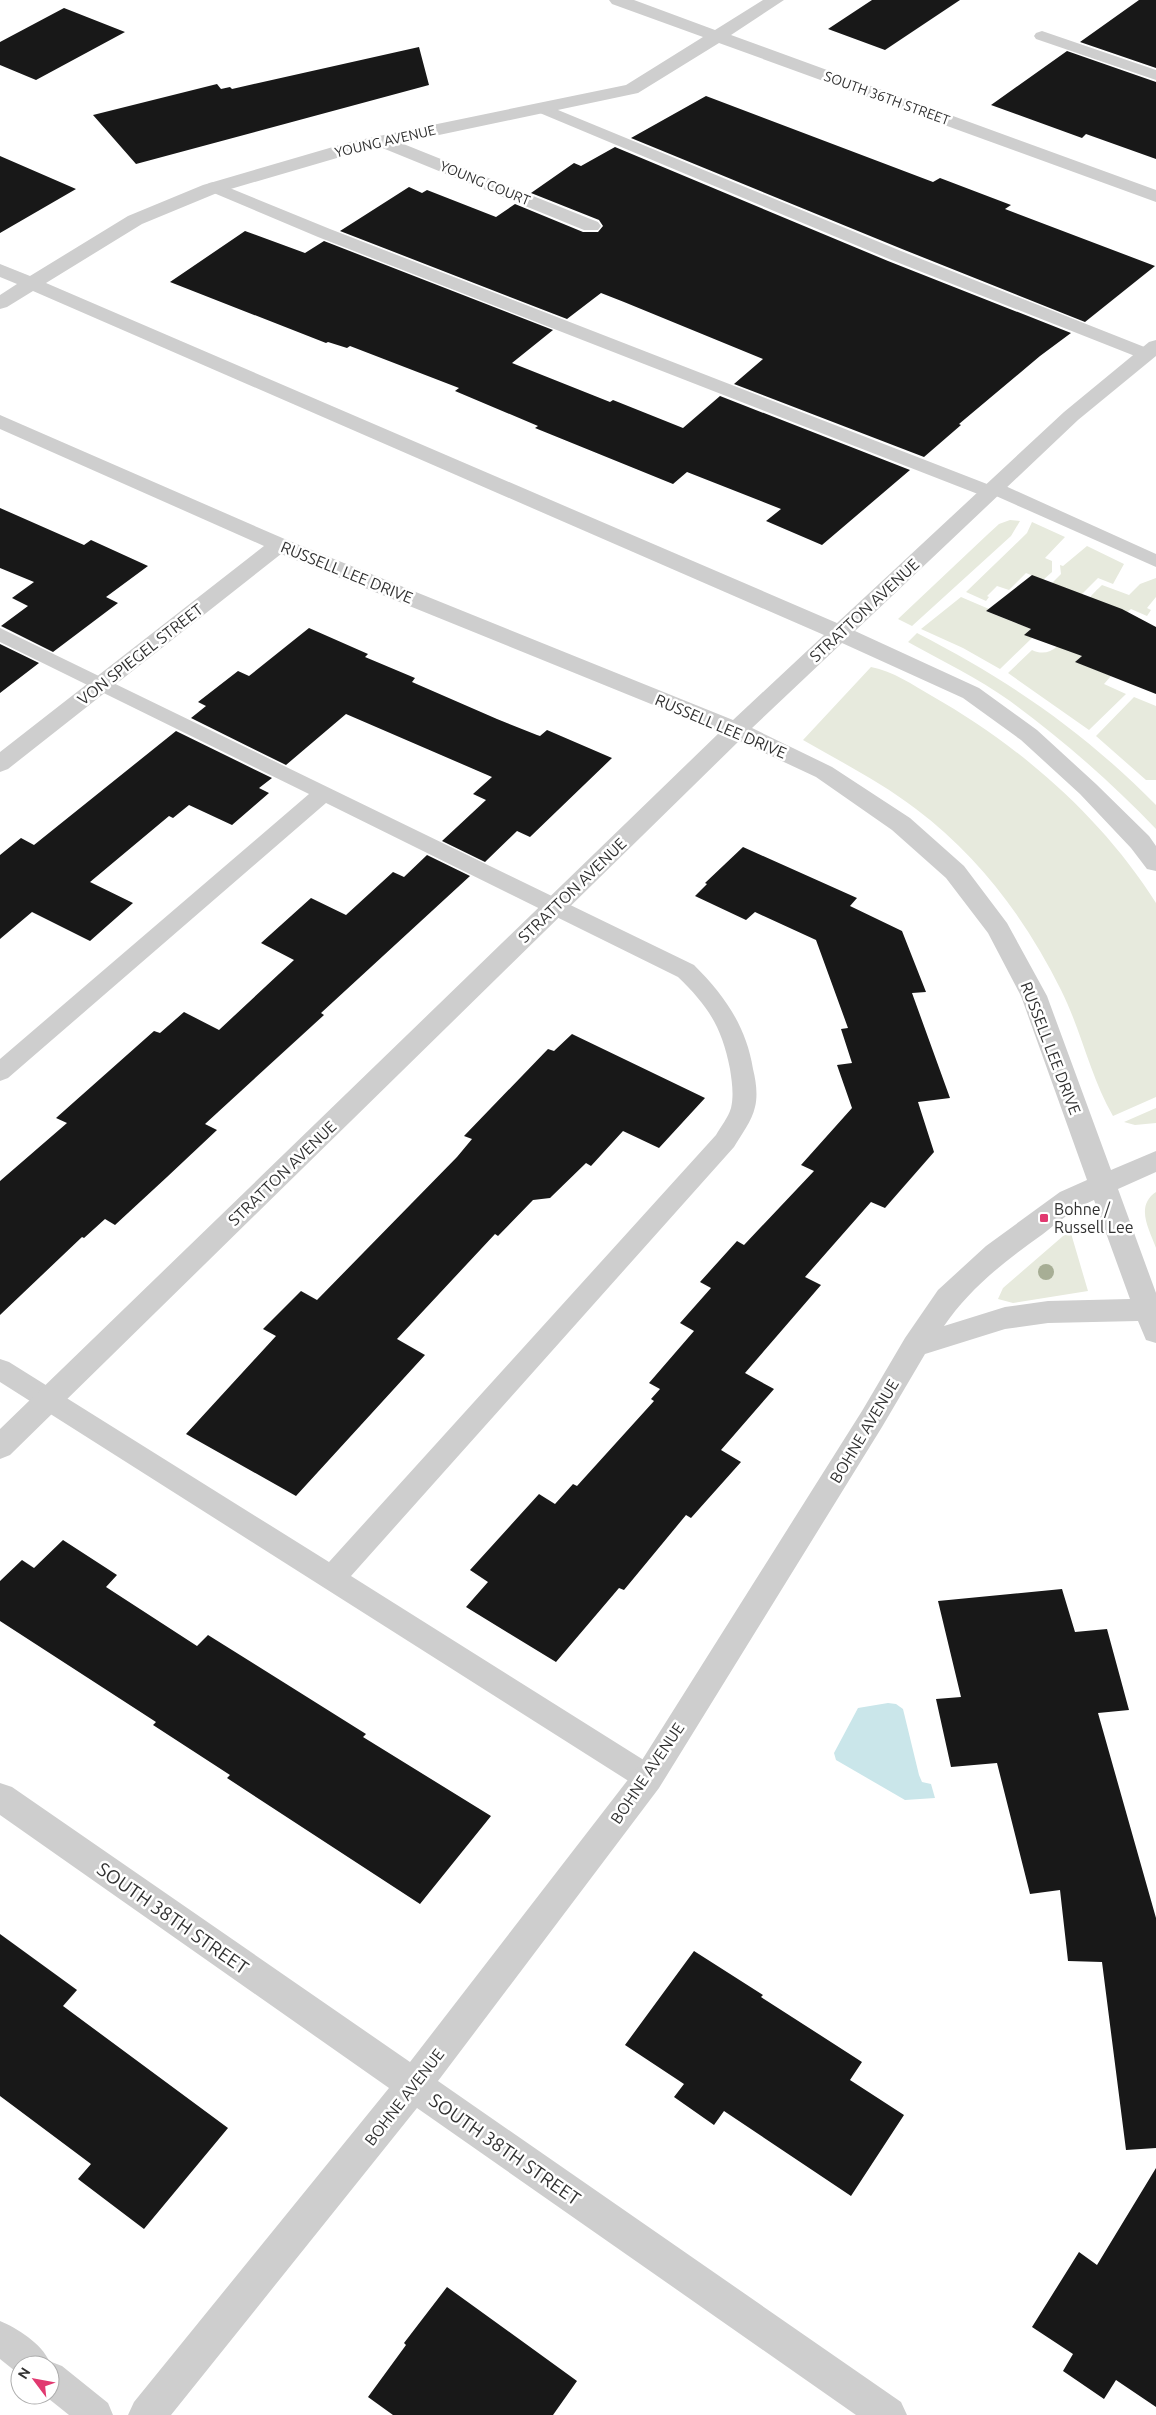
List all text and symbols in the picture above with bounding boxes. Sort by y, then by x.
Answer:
street label: SOUTH 36TH STREET [822,68,952,128]
street label: YOUNG AVENUE [333,122,437,160]
street label: YOUNG COURT [438,158,533,208]
street label: RUSSELL LEE DRIVE [278,537,416,607]
street label: STRATTON AVENUE [806,555,922,665]
street label: VON SPIEGEL STREET [74,600,206,708]
street label: RUSSELL LEE DRIVE [653,690,789,762]
street label: STRATTON AVENUE [514,834,630,946]
street label: RUSSELL LEE DRIVE [1017,979,1085,1117]
street label: STRATTON AVENUE [224,1117,340,1229]
place label: Bohne / Russell Lee [1054,1200,1134,1236]
marker: Bohne / Russell Lee [1038,1212,1050,1224]
street label: BOHNE AVENUE [826,1376,902,1486]
street label: BOHNE AVENUE [607,1719,687,1827]
street label: SOUTH 38TH STREET [93,1857,253,1979]
street label: BOHNE AVENUE [361,2045,447,2149]
street label: SOUTH 38TH STREET [425,2088,585,2210]
north arrow [10,2355,60,2405]
text: N [14,2364,34,2382]

